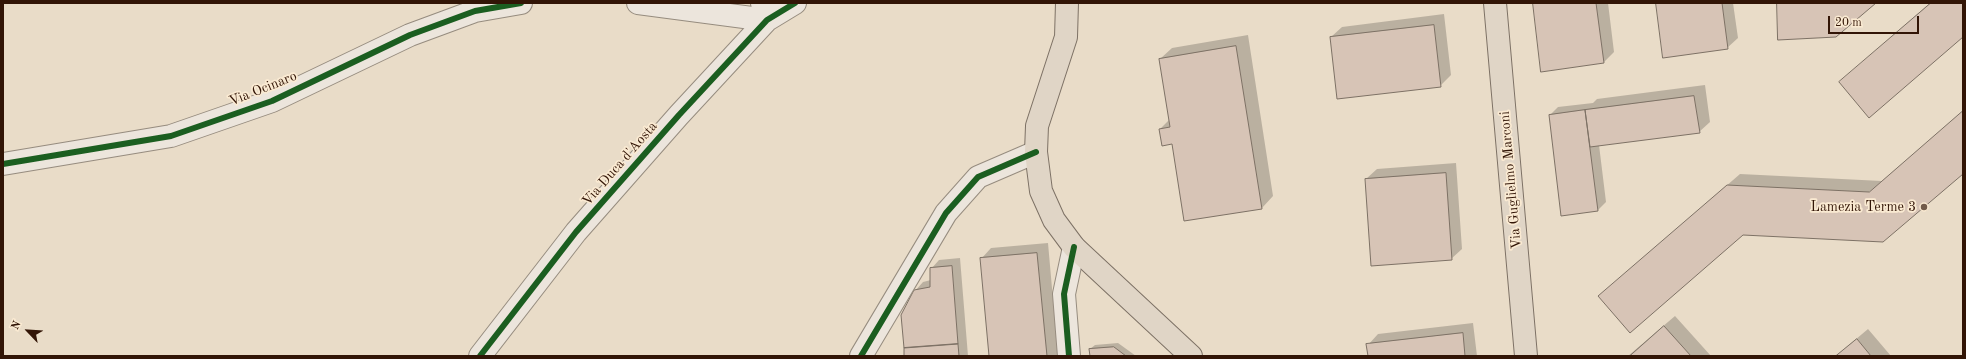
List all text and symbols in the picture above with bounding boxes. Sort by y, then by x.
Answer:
scale bar [1830,8,1921,34]
text: 20 m [1835,17,1862,29]
street label: Via Ocinaro [227,68,299,110]
street label: Via Guglielmo Marconi [1497,110,1525,250]
street label: Via Duca d'Aosta [579,118,661,210]
place label: Lamezia Terme 3 [1811,199,1916,215]
marker: Lamezia Terme 3 [1919,202,1929,212]
north arrow [8,311,48,351]
text: N [10,320,23,332]

